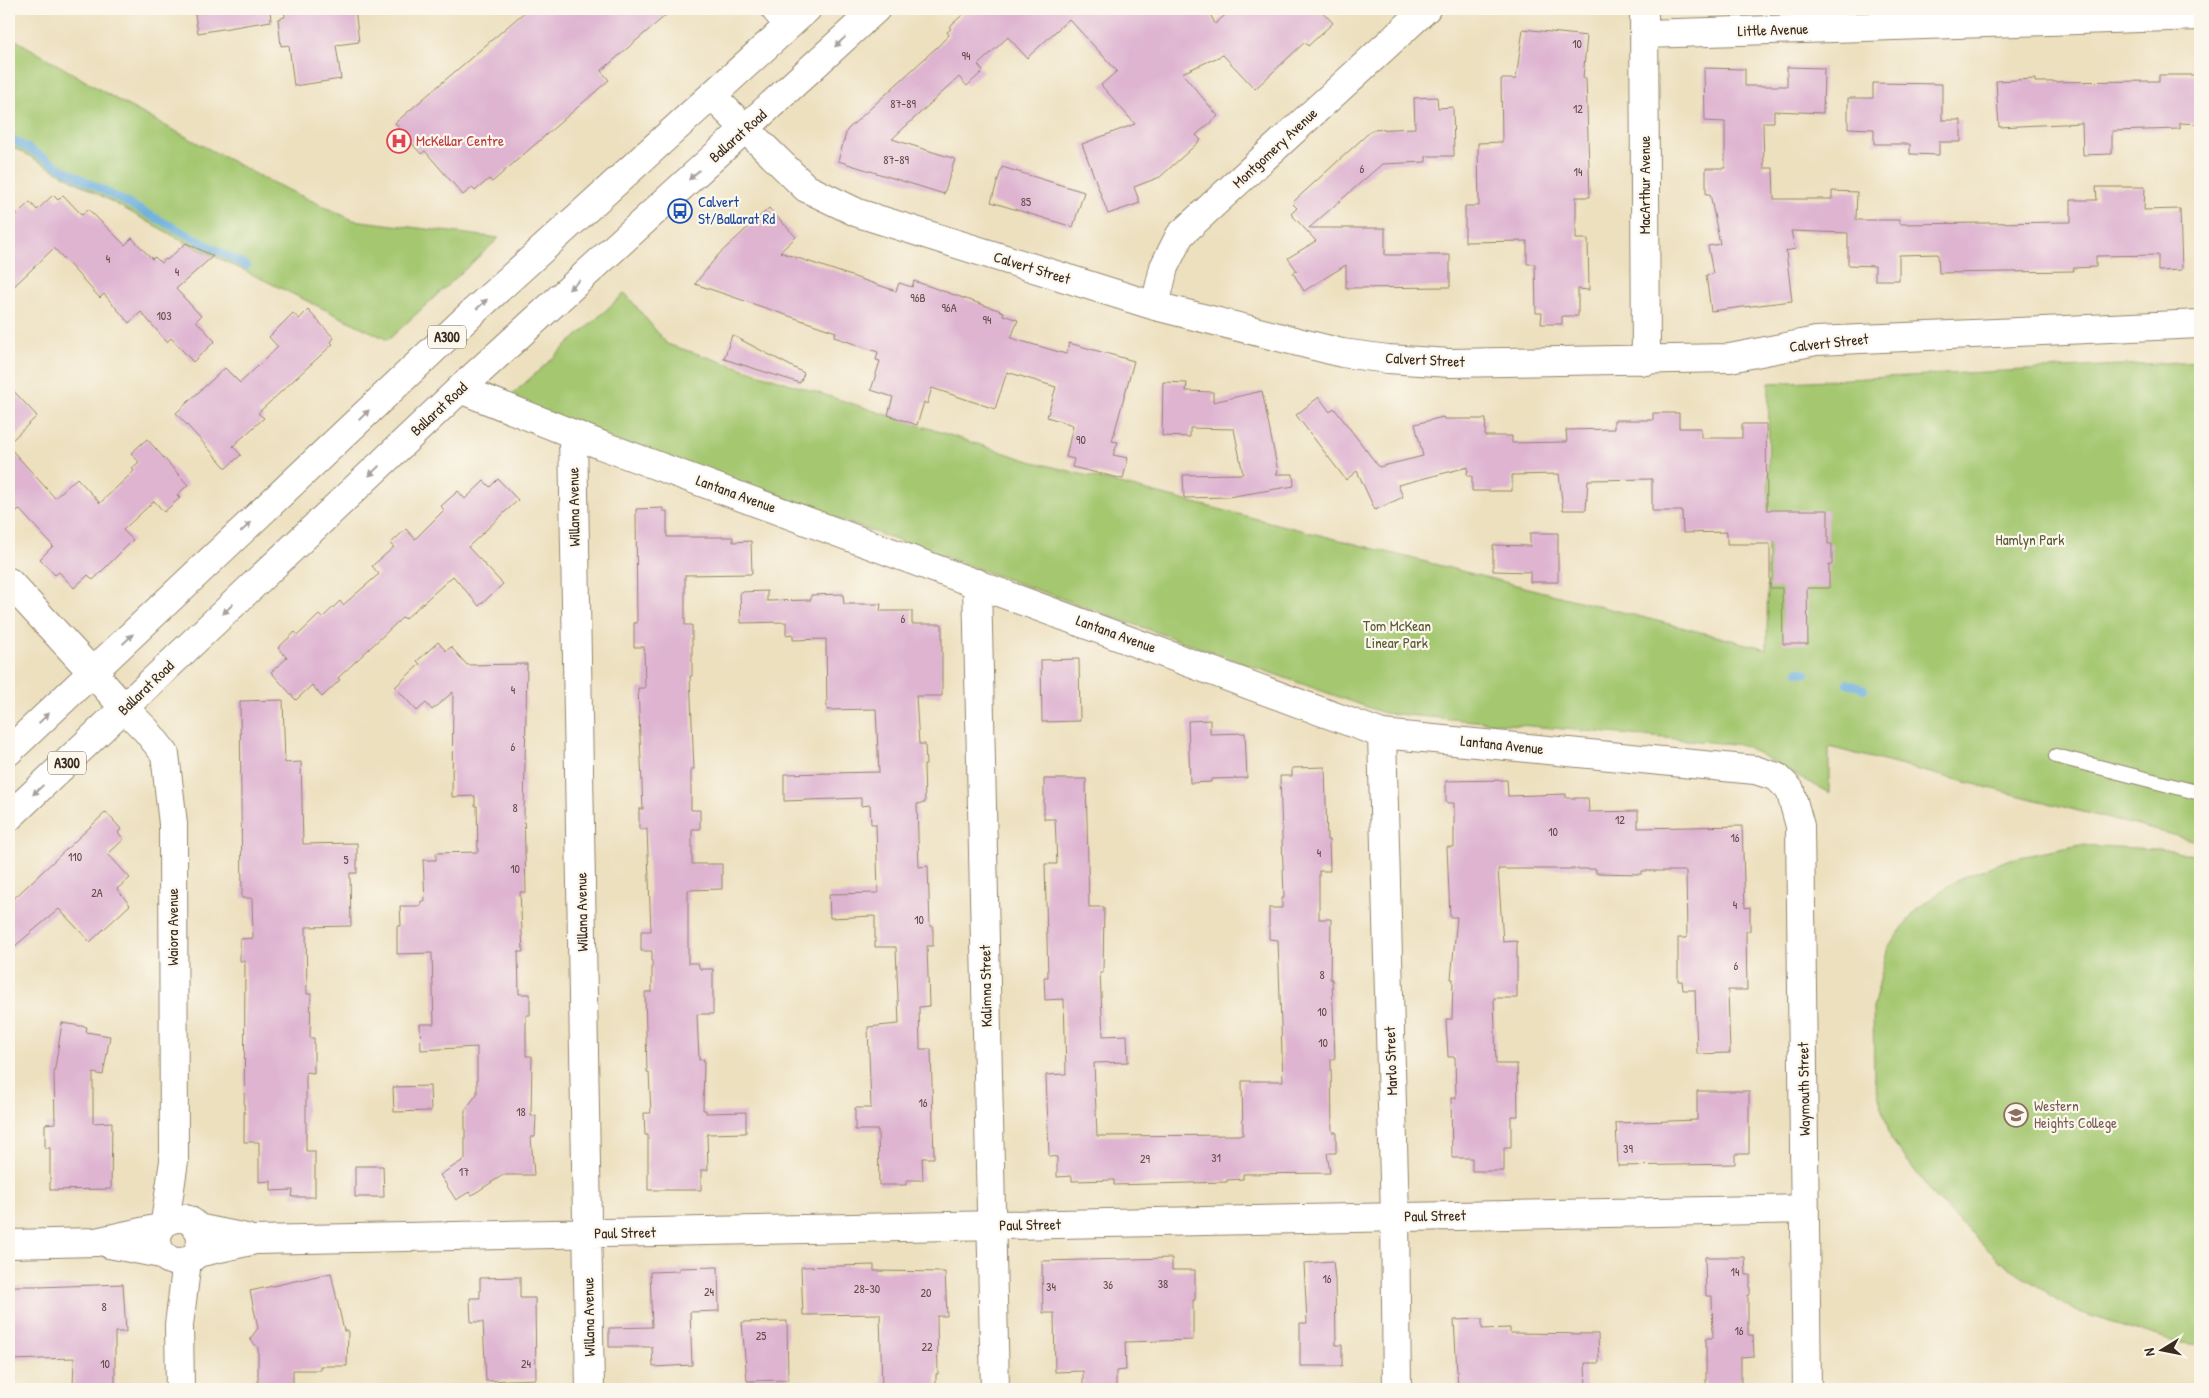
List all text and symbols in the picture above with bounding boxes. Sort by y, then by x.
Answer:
street label: Little Avenue [1737,18,1809,41]
house number: 10 [1572,35,1582,52]
one-way arrow [835,36,847,48]
house number: 94 [962,47,971,64]
house number: 87-89 [890,95,916,112]
house number: 12 [1573,100,1583,117]
street label: Montgomery Avenue [1227,103,1322,193]
street label: Ballarat Road [704,104,771,167]
hospital icon: McKellar Centre [386,128,412,154]
place label: McKellar Centre [416,130,504,151]
street label: MacArthur Avenue [1634,136,1655,234]
house number: 87-89 [883,151,909,168]
house number: 6 [1360,160,1365,177]
house number: 14 [1574,163,1583,180]
one-way arrow [689,169,701,181]
place label: Calvert St/Ballarat Rd [698,191,775,229]
house number: 85 [1021,193,1031,210]
bus stop icon: Calvert St/Ballarat Rd [667,198,693,224]
street label: Calvert Street [991,246,1074,289]
house number: 4 [106,250,111,267]
house number: 4 [175,263,180,280]
one-way arrow [568,279,581,290]
house number: 96B [910,289,926,306]
one-way arrow [476,298,488,310]
house number: 96A [941,299,957,316]
house number: 103 [156,307,172,324]
house number: 94 [983,311,992,328]
road number: A300 [428,326,466,348]
street label: Calvert Street [1788,328,1870,357]
street label: Calvert Street [1385,347,1466,372]
street label: Ballarat Road [406,377,472,440]
one-way arrow [357,410,369,422]
house number: 90 [1076,431,1086,448]
one-way arrow [368,465,380,477]
street label: Willana Avenue [562,467,585,547]
street label: Lantana Avenue [693,469,779,518]
one-way arrow [240,521,252,533]
park label: Hamlyn Park [1996,529,2064,550]
one-way arrow [223,603,235,615]
street label: Lantana Avenue [1073,609,1159,658]
house number: 6 [901,610,906,627]
park label: Tom McKean Linear Park [1363,615,1431,653]
one-way arrow [122,633,134,645]
street label: Ballarat Road [113,655,178,720]
house number: 4 [511,681,516,698]
one-way arrow [38,712,50,724]
street label: Lantana Avenue [1459,730,1545,759]
house number: 6 [511,738,516,755]
road number: A300 [48,751,86,774]
one-way arrow [32,784,44,796]
house number: 8 [512,799,518,816]
house number: 12 [1615,811,1625,828]
house number: 10 [1548,823,1558,840]
house number: 16 [1730,829,1740,846]
house number: 4 [1317,844,1322,861]
house number: 110 [68,848,82,865]
house number: 5 [343,851,349,868]
house number: 10 [510,860,520,877]
street label: Willana Avenue [570,872,593,952]
house number: 2A [91,884,103,901]
street label: Waiora Avenue [162,888,183,966]
house number: 4 [1733,896,1738,913]
house number: 10 [914,911,924,928]
street label: Kalimna Street [974,944,997,1027]
house number: 6 [1734,957,1739,974]
house number: 8 [1319,966,1325,983]
house number: 10 [1317,1003,1327,1020]
street label: Marlo Street [1379,1025,1402,1096]
house number: 10 [1318,1034,1328,1051]
street label: Waymouth Street [1792,1041,1815,1136]
house number: 16 [918,1094,928,1111]
place label: Western Heights College [2034,1095,2117,1133]
school or university icon: Western Heights College [2003,1102,2029,1128]
house number: 18 [516,1103,526,1120]
house number: 39 [1623,1140,1633,1157]
house number: 31 [1211,1149,1221,1166]
house number: 29 [1140,1150,1151,1167]
house number: 17 [459,1163,469,1180]
street label: Paul Street [1404,1204,1467,1227]
street label: Paul Street [999,1213,1062,1236]
street label: Paul Street [594,1221,657,1244]
house number: 14 [1731,1263,1740,1280]
house number: 16 [1322,1270,1332,1287]
house number: 38 [1158,1275,1168,1292]
house number: 36 [1103,1276,1113,1293]
street label: Willana Avenue [577,1277,600,1357]
house number: 34 [1046,1278,1056,1295]
house number: 28-30 [854,1280,880,1297]
house number: 24 [704,1283,715,1300]
house number: 20 [921,1284,932,1301]
house number: 8 [101,1298,107,1315]
house number: 16 [1734,1322,1744,1339]
north arrow [2136,1326,2186,1376]
house number: 25 [756,1327,766,1344]
house number: 22 [921,1338,933,1355]
text: N [2139,1346,2159,1358]
house number: 10 [100,1355,110,1372]
house number: 24 [521,1355,532,1372]

